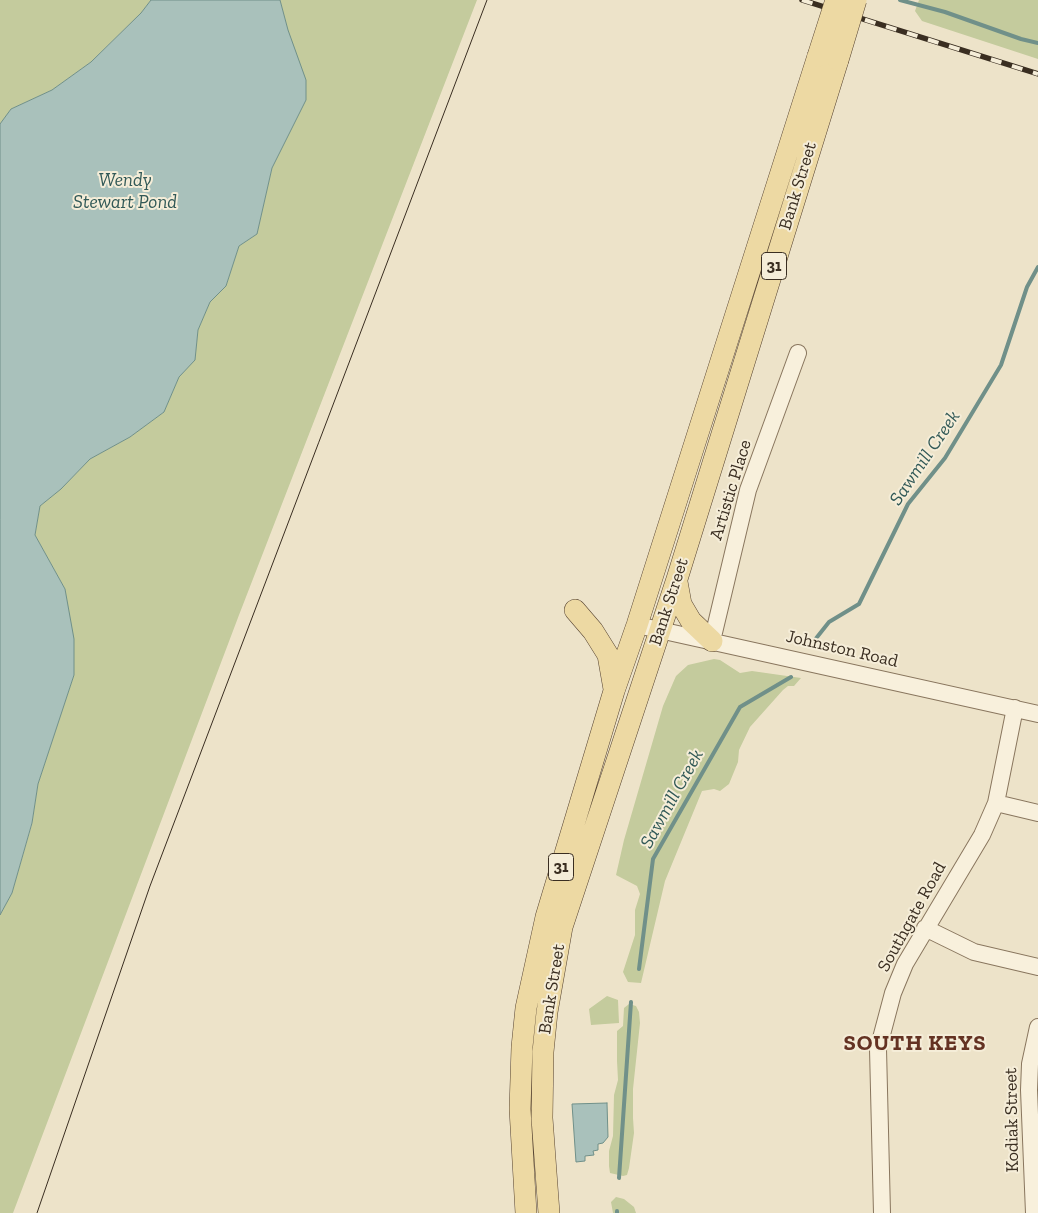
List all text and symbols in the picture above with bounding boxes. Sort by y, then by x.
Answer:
street label: Bank Street [774,139,822,233]
water label: Wendy Stewart Pond [73,170,177,214]
road number: 31 [762,252,786,280]
water label: Sawmill Creek [885,406,965,510]
street label: Artistic Place [706,437,756,543]
street label: Bank Street [645,556,693,648]
street label: Johnston Road [784,626,900,672]
water label: Sawmill Creek [635,746,709,852]
road number: 31 [548,854,574,880]
street label: Southgate Road [873,858,951,976]
street label: Bank Street [534,942,570,1036]
district label: SOUTH KEYS [842,1031,988,1057]
street label: Kodiak Street [1000,1067,1024,1173]

